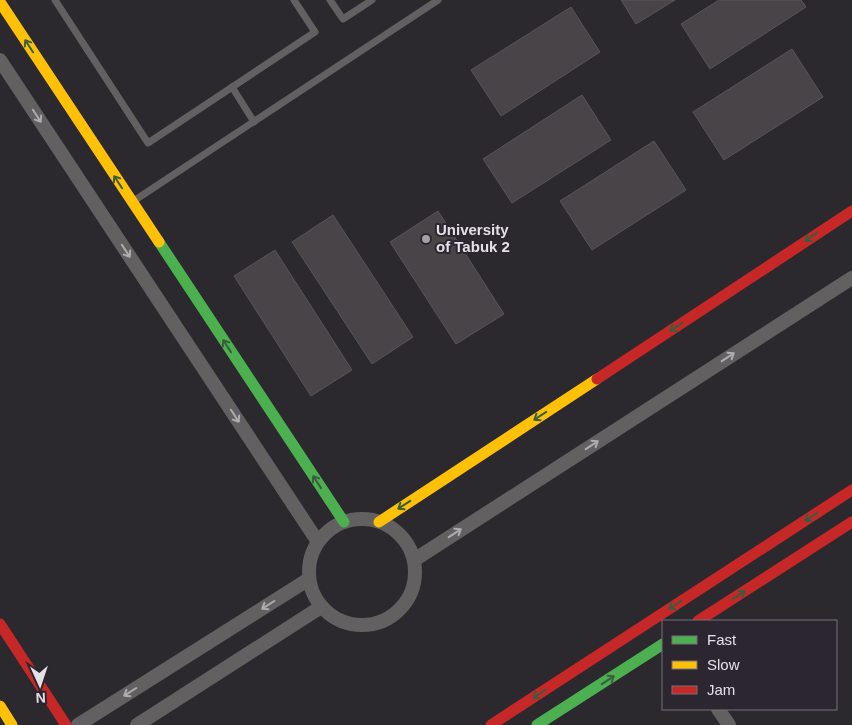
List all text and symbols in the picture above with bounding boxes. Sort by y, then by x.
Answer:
one-way arrow [24,39,34,53]
one-way arrow [32,108,42,122]
one-way arrow [113,175,123,189]
place label: University of Tabuk 2 [436,221,510,255]
marker: University of Tabuk 2 [420,233,432,245]
one-way arrow [805,233,819,243]
one-way arrow [121,244,131,258]
one-way arrow [669,322,683,332]
one-way arrow [222,340,232,354]
one-way arrow [721,352,735,362]
one-way arrow [230,409,240,423]
one-way arrow [533,411,547,421]
one-way arrow [584,440,598,450]
one-way arrow [312,475,322,489]
one-way arrow [397,500,411,511]
one-way arrow [804,512,818,522]
one-way arrow [448,528,462,538]
one-way arrow [732,590,746,600]
one-way arrow [261,600,275,610]
one-way arrow [668,600,682,611]
legend [662,620,837,710]
text: Fast [707,631,737,648]
text: Slow [707,656,740,673]
north arrow [15,660,65,710]
one-way arrow [600,674,614,684]
text: Jam [707,681,735,698]
one-way arrow [124,687,138,697]
one-way arrow [532,689,546,699]
text: N [35,690,46,706]

